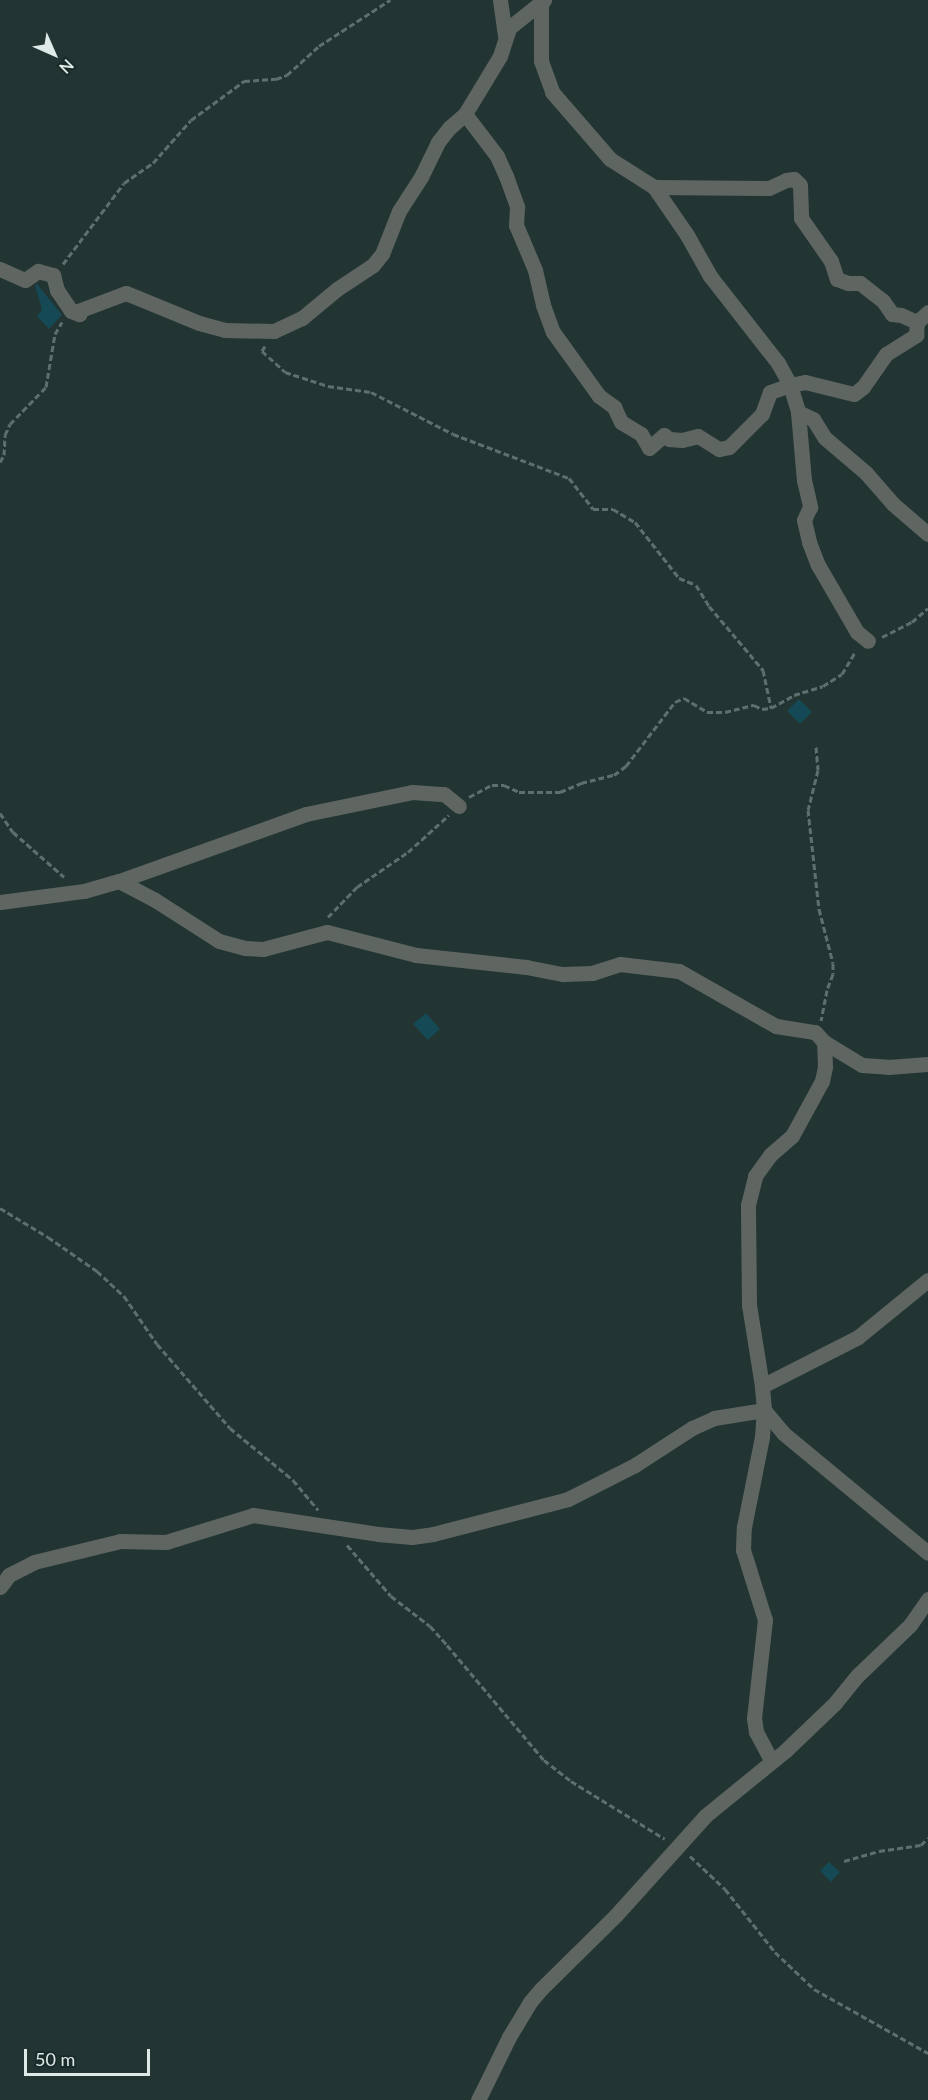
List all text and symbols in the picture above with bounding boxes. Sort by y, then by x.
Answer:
north arrow [24,24,84,84]
text: N [56,56,78,78]
scale bar [27,2037,153,2075]
text: 50 m [35,2048,75,2070]

